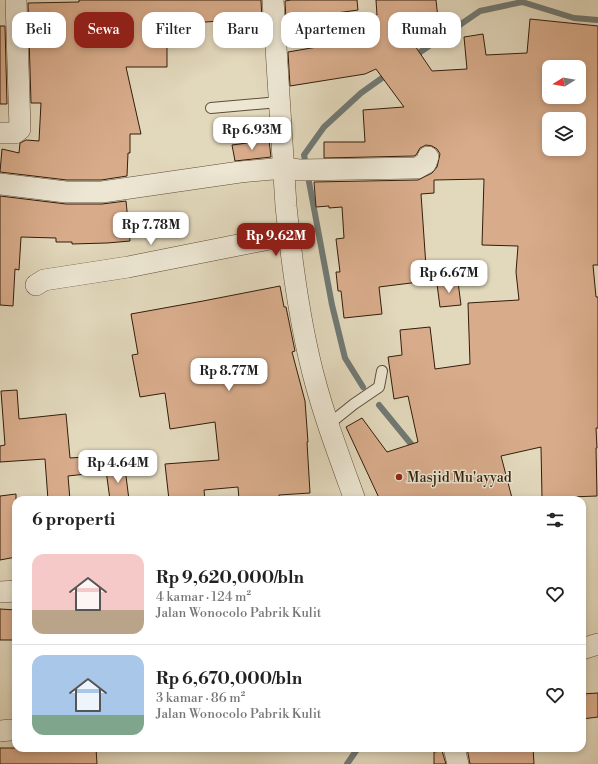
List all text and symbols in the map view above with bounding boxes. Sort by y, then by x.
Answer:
chip: Beli [12,12,66,48]
chip: Sewa [74,12,134,48]
chip: Filter [142,12,205,48]
chip: Baru [213,12,273,48]
chip: Apartemen [281,12,380,48]
chip: Rumah [388,12,461,48]
north arrow [542,60,586,104]
map controls [542,60,586,156]
button: layers [542,112,586,156]
pin: Rp 6.93M [211,117,293,151]
text: Rp 6.93M [222,122,282,138]
pin: Rp 7.78M [110,212,192,246]
text: Rp 7.78M [122,217,180,233]
pin: Rp 9.62M [235,223,317,257]
text: Rp 9.62M [246,228,306,244]
pin: Rp 6.67M [408,260,490,294]
text: Rp 6.67M [420,265,479,281]
pin: Rp 8.77M [188,358,270,392]
text: Rp 8.77M [199,363,259,379]
pin: Rp 4.64M [77,450,159,484]
text: Rp 4.64M [87,455,149,471]
place label: Masjid Mu'ayyad [407,469,512,487]
marker: Masjid Mu'ayyad [394,472,404,482]
text: 6 properti [32,509,115,531]
icon: filters [544,509,566,531]
text: Rp 9,620,000/bln [156,567,304,589]
icon: home [64,570,112,618]
icon: heart [544,583,566,605]
text: 4 kamar · 124 m² [156,589,251,605]
text: Jalan Wonocolo Pabrik Kulit [156,605,321,621]
text: Rp 6,670,000/bln [156,668,302,690]
icon: home [64,671,112,719]
icon: heart [544,684,566,706]
text: 3 kamar · 86 m² [156,690,245,706]
text: Jalan Wonocolo Pabrik Kulit [156,706,321,722]

